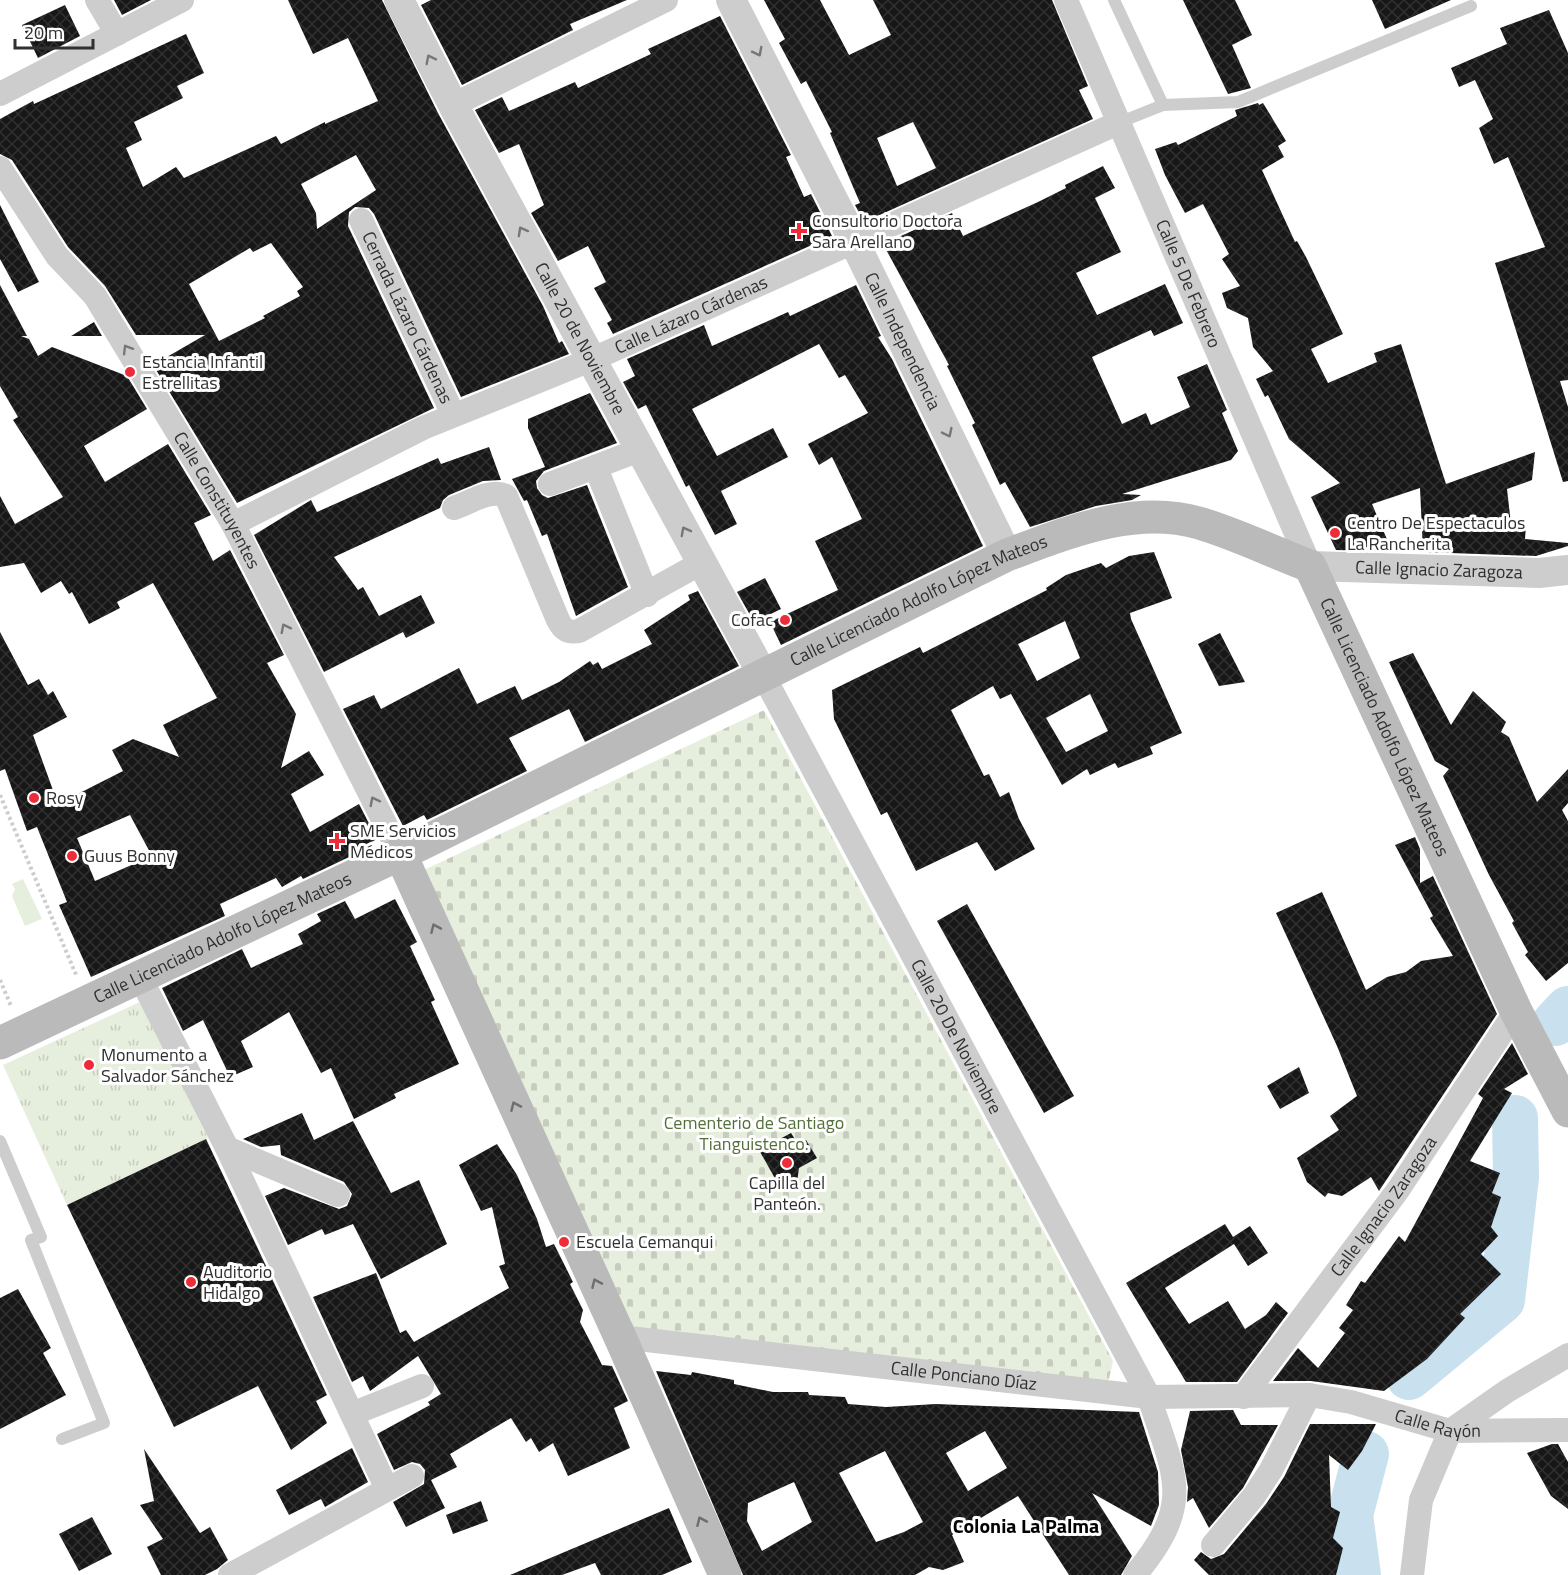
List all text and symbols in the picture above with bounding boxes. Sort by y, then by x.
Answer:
scale bar [15,12,93,50]
text: 20 m [24,19,63,46]
one-way arrow [751,46,762,56]
one-way arrow [425,54,437,65]
place label: Consultorio Doctora Sara Arellano [812,207,962,255]
street label: Calle 5 De Febrero [1149,215,1228,352]
marker: Consultorio Doctora Sara Arellano [790,222,808,240]
one-way arrow [518,226,529,237]
street label: Cerrada Lázaro Cárdenas [355,227,460,408]
street label: Calle 20 de Noviembre [528,257,633,419]
street label: Calle Lázaro Cárdenas [610,268,772,361]
street label: Calle Independencia [858,268,948,414]
one-way arrow [123,345,134,355]
place label: Estancia Infantil Estrellitas [142,348,263,396]
marker: Estancia Infantil Estrellitas [123,365,137,379]
street label: Calle Constituyentes [167,426,268,573]
one-way arrow [940,427,952,438]
place label: Centro De Espectaculos La Rancherita [1347,509,1525,557]
marker: Centro De Espectaculos La Rancherita [1328,526,1342,540]
one-way arrow [681,527,692,538]
street label: Calle Licenciado Adolfo López Mateos [785,527,1051,673]
street label: Calle Ignacio Zaragoza [1355,553,1523,585]
street label: Calle Licenciado Adolfo López Mateos [1313,593,1457,861]
place label: Cofac [731,606,773,633]
marker: Cofac [778,613,792,627]
one-way arrow [281,623,293,634]
place label: Rosy [46,784,84,811]
marker: Rosy [27,791,41,805]
one-way arrow [370,797,381,808]
place label: SME Servicios Médicos [350,817,456,865]
marker: SME Servicios Médicos [328,832,346,850]
place label: Guus Bonny [84,842,175,869]
marker: Guus Bonny [65,849,79,863]
street label: Calle Licenciado Adolfo López Mateos [89,865,356,1010]
one-way arrow [430,924,442,935]
street label: Calle 20 De Noviembre [904,954,1009,1118]
place label: Monumento a Salvador Sánchez [101,1041,234,1089]
marker: Monumento a Salvador Sánchez [82,1058,96,1072]
one-way arrow [511,1101,523,1112]
park label: Cementerio de Santiago Tianguistenco. [664,1109,844,1157]
street label: Calle Ignacio Zaragoza [1324,1130,1443,1282]
marker: Capilla del Panteón. [780,1156,794,1170]
place label: Capilla del Panteón. [749,1169,825,1217]
place label: Escuela Cemanqui [576,1228,713,1255]
marker: Escuela Cemanqui [557,1235,571,1249]
place label: Auditorio Hidalgo [203,1258,272,1306]
marker: Auditorio Hidalgo [184,1275,198,1289]
one-way arrow [591,1279,603,1290]
street label: Calle Ponciano Díaz [889,1354,1038,1397]
street label: Calle Rayón [1392,1402,1481,1444]
district label: Colonia La Palma [953,1510,1099,1541]
one-way arrow [696,1517,708,1528]

